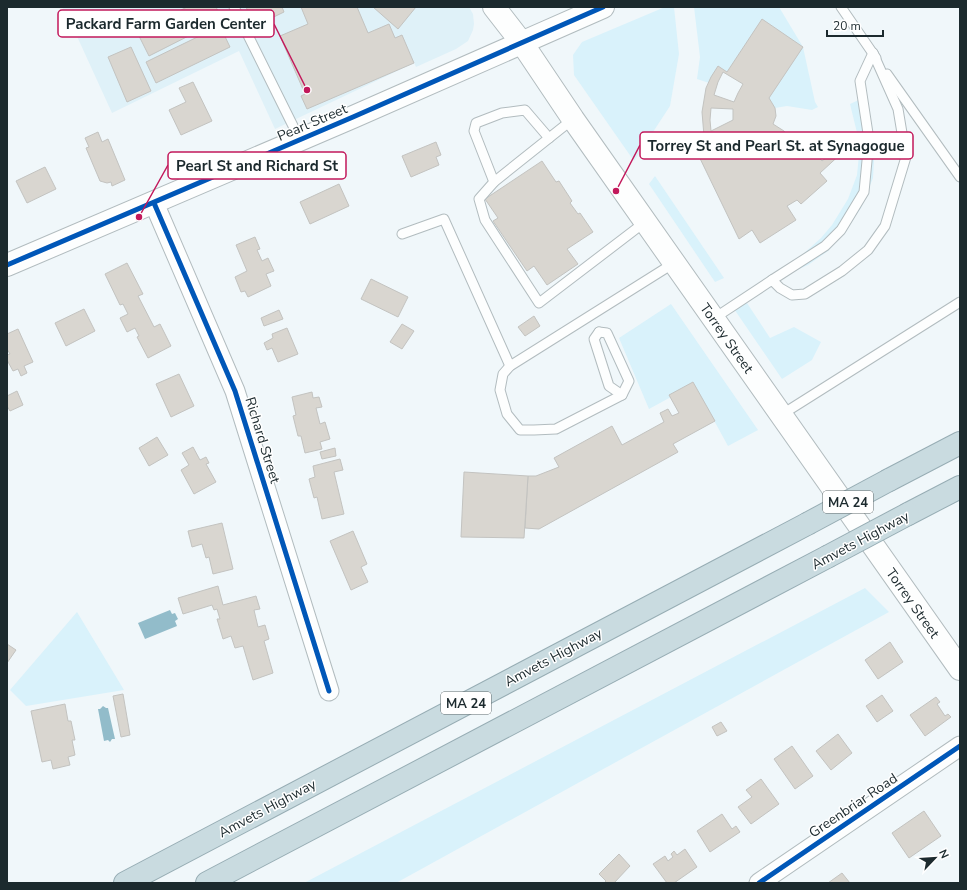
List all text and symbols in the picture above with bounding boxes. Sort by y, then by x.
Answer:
callout: Packard Farm Garden Center [58,10,274,37]
scale bar [827,12,883,38]
text: Packard Farm Garden Center [66,14,266,34]
text: 20 m [833,18,861,34]
street label: Pearl Street [274,99,350,146]
callout: Torrey St and Pearl St. at Synagogue [640,132,913,159]
text: Torrey St and Pearl St. at Synagogue [647,136,905,156]
callout: Pearl St and Richard St [168,152,346,179]
text: Pearl St and Richard St [176,156,338,176]
street label: Torrey Street [695,299,758,377]
street label: Richard Street [240,395,285,486]
road number: MA 24 [823,491,873,513]
street label: Amvets Highway [808,506,913,574]
street label: Torrey Street [881,564,944,642]
street label: Amvets Highway [501,623,606,691]
road number: MA 24 [441,692,491,714]
street label: Greenbriar Road [805,769,901,842]
street label: Amvets Highway [215,774,320,842]
north arrow [915,838,955,878]
text: N [935,847,952,861]

